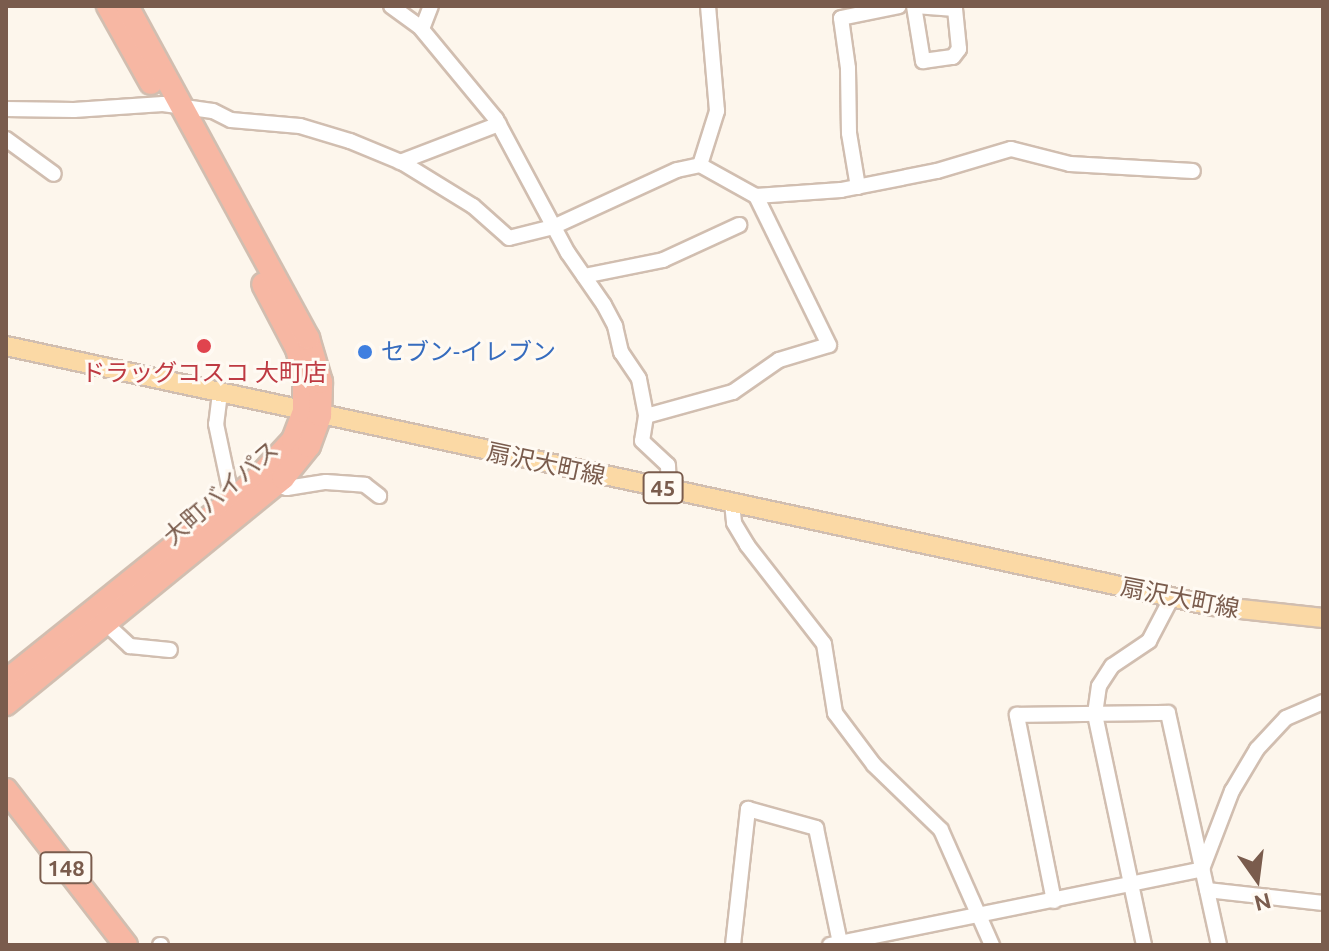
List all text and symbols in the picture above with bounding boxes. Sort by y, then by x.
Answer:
marker: ドラッグコスコ 大町店 [195,337,213,355]
place label: セブン-イレブン [381,338,556,366]
marker: セブン-イレブン [356,343,374,361]
place label: ドラッグコスコ 大町店 [81,359,327,387]
street label: 大町バイパス [157,435,285,551]
street label: 扇沢大町線 [484,437,608,491]
road number: 45 [641,470,685,506]
street label: 扇沢大町線 [1118,572,1242,624]
north arrow [1217,839,1297,919]
road number: 148 [38,850,94,886]
text: N [1252,889,1274,917]

